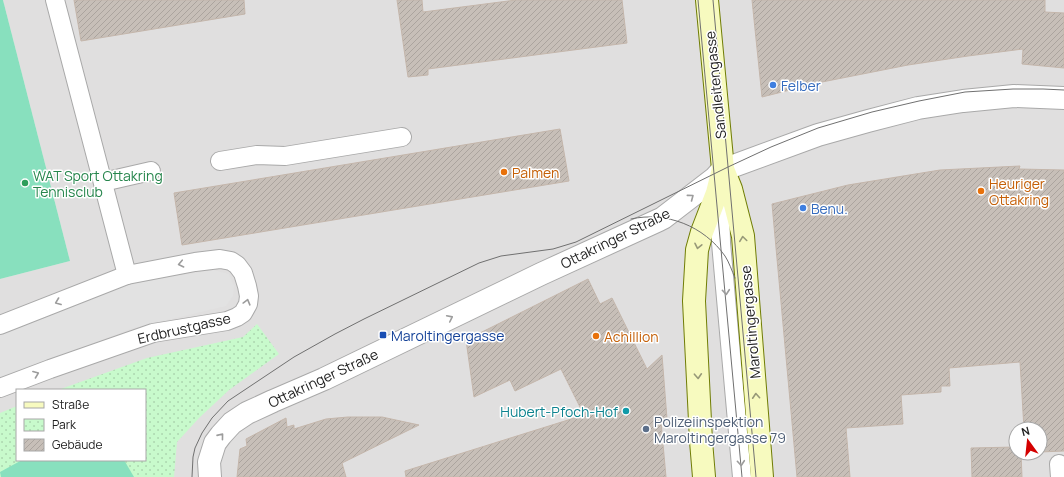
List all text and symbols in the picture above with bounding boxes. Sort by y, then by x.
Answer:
street label: Sandleitengasse [700,30,730,140]
place label: Felber [781,76,821,95]
marker: Felber [768,80,778,90]
place label: Palmen [512,163,559,182]
place label: WAT Sport Ottakring Tennisclub [33,166,163,201]
marker: Palmen [499,167,509,177]
place label: Heuriger Ottakring [989,174,1049,209]
marker: WAT Sport Ottakring Tennisclub [20,178,30,188]
marker: Heuriger Ottakring [976,186,986,196]
one-way arrow [686,194,693,201]
place label: Benu. [811,199,848,218]
street label: Ottakringer Straße [557,203,673,273]
marker: Benu. [798,203,808,213]
one-way arrow [739,236,748,242]
one-way arrow [695,243,703,249]
one-way arrow [178,260,185,268]
street label: Maroltingergasse [736,265,764,379]
one-way arrow [721,289,730,295]
one-way arrow [54,298,61,306]
one-way arrow [242,299,251,306]
street label: Erdbrustgasse [136,308,232,348]
one-way arrow [446,315,454,323]
place label: Maroltingergasse [391,326,504,345]
place label: Achillion [604,327,659,346]
marker: Maroltingergasse [378,330,388,340]
marker: Achillion [591,331,601,341]
street label: Ottakringer Straße [265,344,381,412]
one-way arrow [33,371,40,379]
one-way arrow [693,373,702,379]
legend [16,389,146,461]
one-way arrow [752,393,761,399]
text: Straße [52,396,89,413]
place label: Hubert-Pfoch-Hof [500,402,618,421]
marker: Hubert-Pfoch-Hof [621,406,631,416]
place label: Polizeiinspektion Maroltingergasse 79 [654,412,786,447]
text: Park [52,416,77,433]
north arrow [1008,421,1048,461]
text: N [1020,423,1031,439]
marker: Polizeiinspektion Maroltingergasse 79 [641,424,651,434]
one-way arrow [216,433,223,440]
text: Gebäude [52,436,103,453]
one-way arrow [736,460,745,466]

